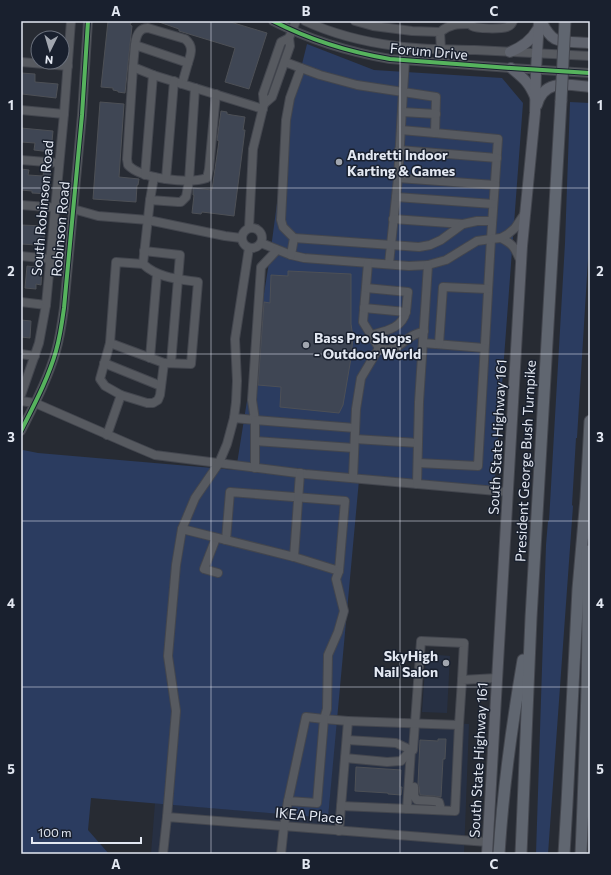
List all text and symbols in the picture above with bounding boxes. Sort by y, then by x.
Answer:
text: A [111,3,121,19]
text: B [302,3,311,19]
text: C [490,3,499,19]
north arrow [30,30,70,70]
street label: Forum Drive [389,39,469,63]
text: N [44,54,54,67]
text: 1 [8,97,14,113]
text: 1 [597,97,603,113]
street label: South Robinson Road [28,139,56,277]
place label: Andretti Indoor Karting & Games [347,146,456,179]
marker: Andretti Indoor Karting & Games [334,157,344,167]
street label: Robinson Road [47,181,73,277]
text: 2 [7,263,15,279]
text: 2 [596,263,604,279]
place label: Bass Pro Shops - Outdoor World [314,329,421,362]
marker: Bass Pro Shops - Outdoor World [301,340,311,350]
street label: South State Highway 161 [484,359,510,515]
street label: President George Bush Turnpike [511,360,539,562]
text: 3 [7,429,15,445]
text: 3 [596,429,604,445]
text: 4 [7,595,15,611]
text: 4 [596,595,604,611]
place label: SkyHigh Nail Salon [374,647,438,680]
marker: SkyHigh Nail Salon [441,658,451,668]
street label: South State Highway 161 [465,682,491,838]
text: 5 [7,761,15,777]
text: 5 [596,761,604,777]
street label: IKEA Place [274,804,344,826]
scale bar [32,819,141,845]
text: 100 m [38,825,72,839]
text: A [111,856,121,872]
text: B [302,856,311,872]
text: C [490,856,499,872]

